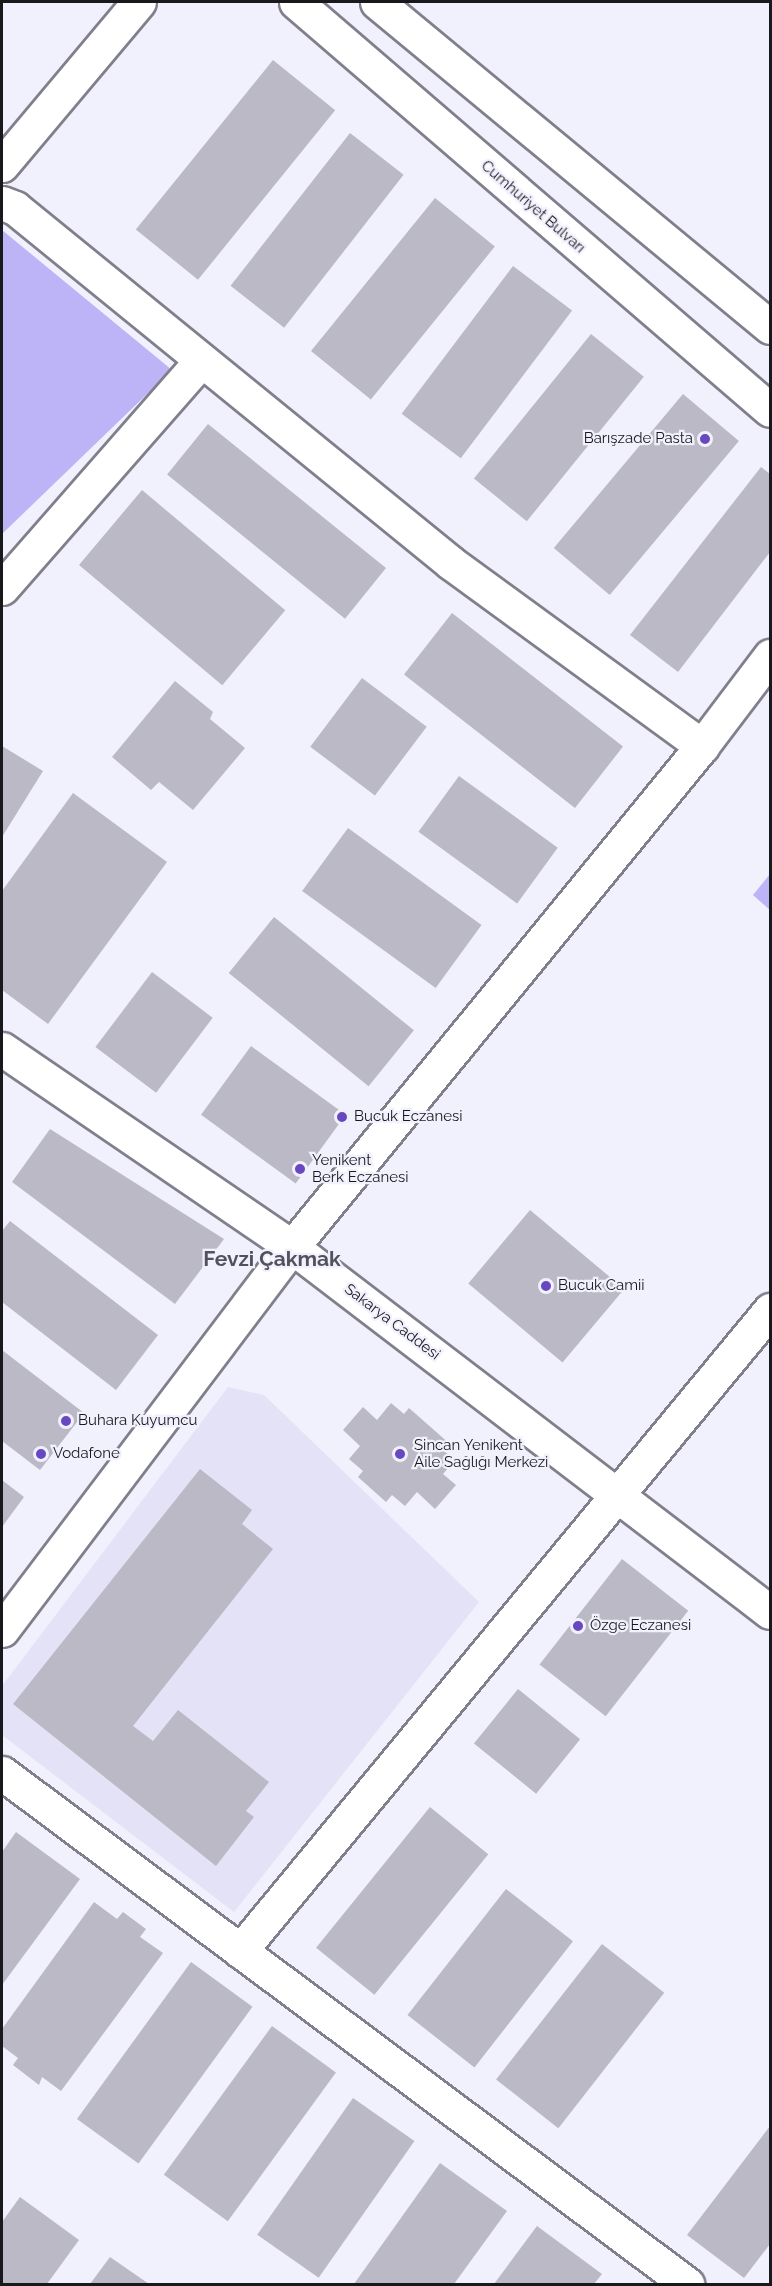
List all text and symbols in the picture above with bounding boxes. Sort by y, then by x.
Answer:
street label: Cumhuriyet Bulvarı [477,157,589,257]
place label: Barışzade Pasta [584,430,693,448]
marker: Barışzade Pasta [698,432,712,446]
place label: Bucuk Eczanesi [354,1108,463,1126]
marker: Bucuk Eczanesi [335,1110,349,1124]
place label: Yenikent Berk Eczanesi [312,1151,409,1186]
marker: Yenikent Berk Eczanesi [293,1162,307,1176]
district label: Fevzi Çakmak [203,1246,341,1272]
place label: Bucuk Camii [558,1277,645,1295]
marker: Bucuk Camii [539,1279,553,1293]
street label: Sakarya Caddesi [341,1280,443,1364]
place label: Buhara Kuyumcu [78,1412,197,1430]
marker: Buhara Kuyumcu [59,1414,73,1428]
place label: Sincan Yenikent Aile Sağlığı Merkezi [414,1436,548,1471]
place label: Vodafone [53,1445,120,1463]
marker: Sincan Yenikent Aile Sağlığı Merkezi [391,1445,409,1463]
marker: Vodafone [34,1447,48,1461]
place label: Özge Eczanesi [590,1617,691,1635]
marker: Özge Eczanesi [571,1619,585,1633]

